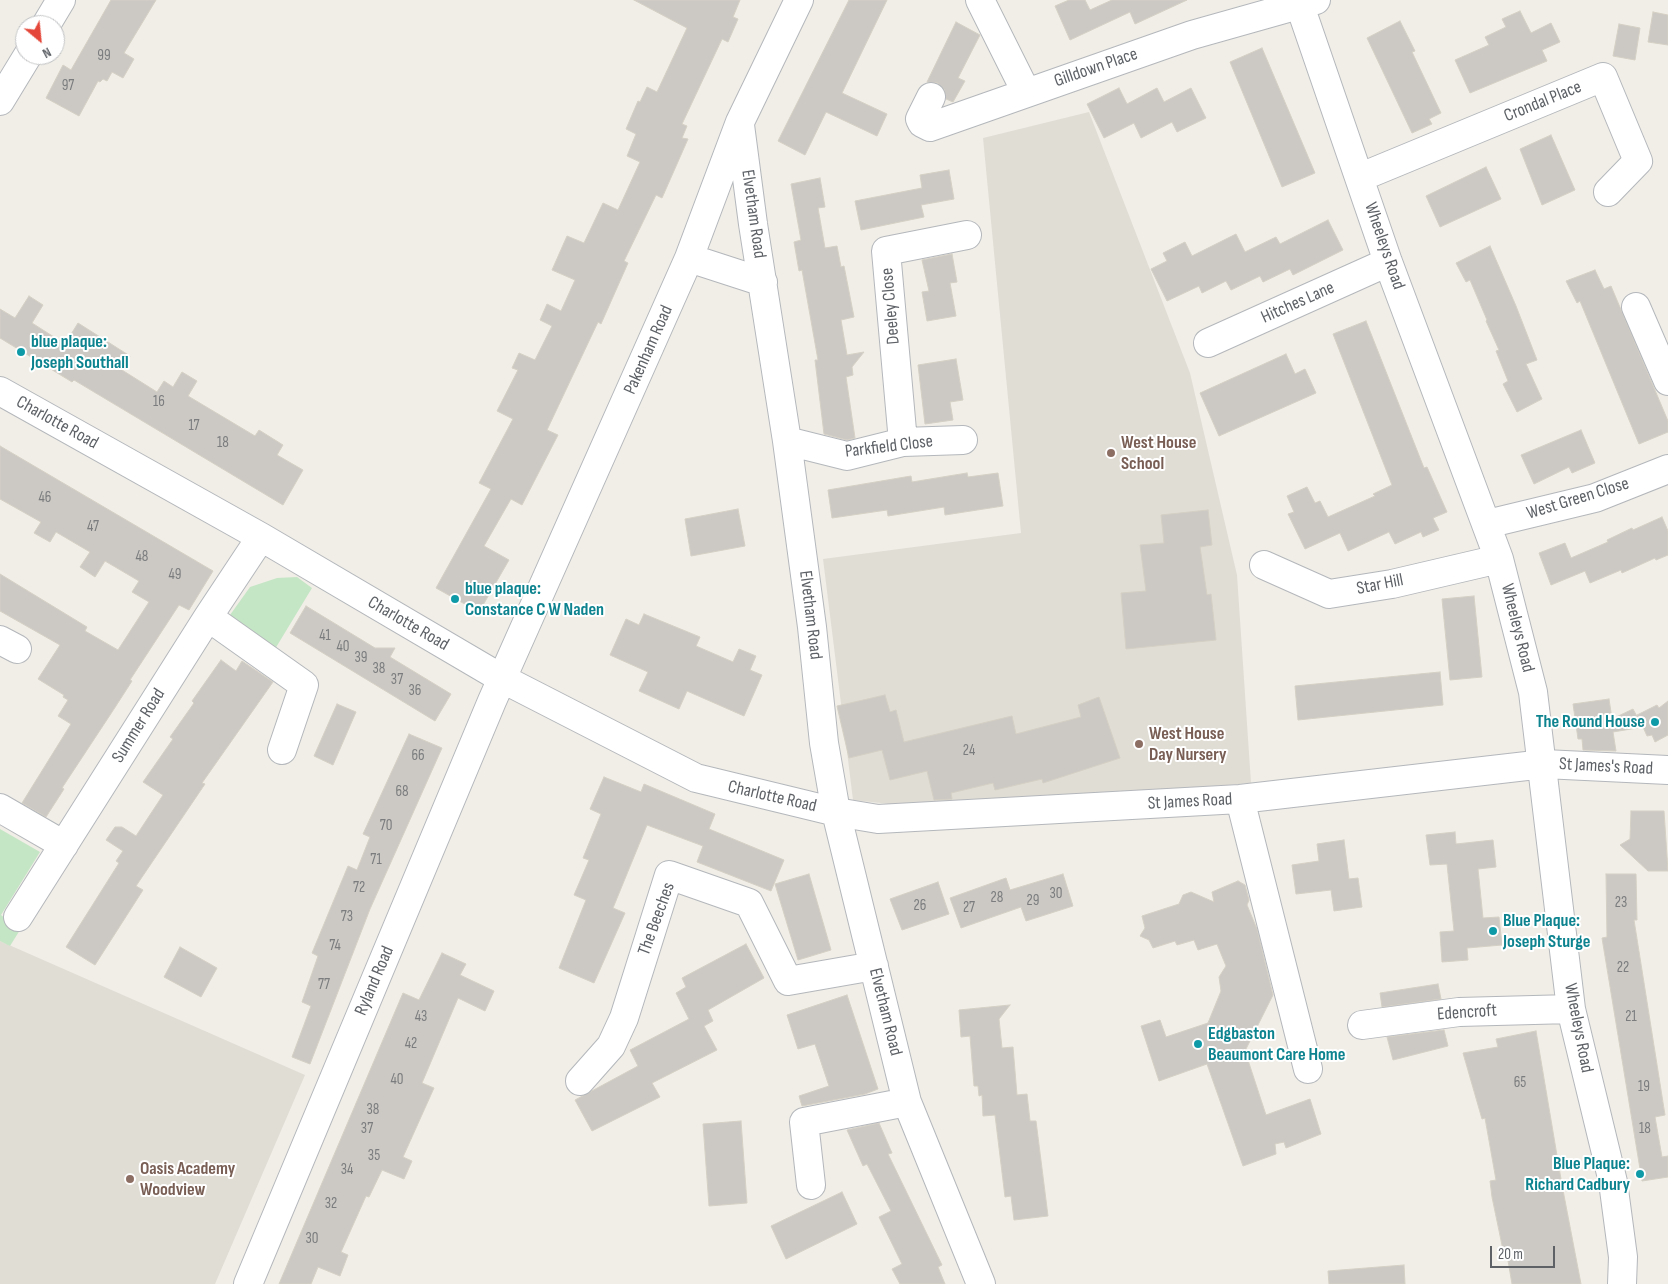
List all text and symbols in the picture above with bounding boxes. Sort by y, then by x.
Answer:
north arrow [15,15,65,65]
text: N [40,44,54,62]
street label: Gilldown Place [1051,44,1141,92]
house number: 99 [97,47,111,65]
house number: 97 [62,77,74,95]
street label: Crondal Place [1501,77,1585,127]
street label: Elvetham Road [736,168,770,260]
street label: Wheeleys Road [1359,200,1409,292]
street label: Deeley Close [877,267,905,345]
street label: Hitches Lane [1258,277,1338,329]
street label: Pakenham Road [620,302,678,398]
place label: blue plaque: Joseph Southall [31,331,129,374]
marker: blue plaque: Joseph Southall [15,346,27,358]
street label: Charlotte Road [12,392,102,454]
house number: 16 [153,393,165,411]
house number: 17 [188,417,200,435]
street label: Parkfield Close [844,431,934,463]
place label: West House School [1121,432,1196,474]
house number: 18 [217,434,229,452]
marker: West House School [1105,447,1117,459]
street label: West Green Close [1524,473,1632,525]
house number: 46 [39,489,51,507]
house number: 47 [87,518,99,536]
house number: 48 [136,548,148,566]
house number: 49 [169,566,181,584]
street label: Elvetham Road [794,569,826,661]
street label: Star Hill [1355,570,1405,600]
place label: blue plaque: Constance C W Naden [465,578,604,620]
street label: Wheeleys Road [1496,581,1538,675]
street label: Charlotte Road [364,592,452,656]
marker: blue plaque: Constance C W Naden [449,593,461,605]
house number: 41 [319,627,331,645]
house number: 40 [337,638,349,656]
house number: 39 [355,649,367,667]
house number: 38 [373,660,385,678]
house number: 37 [391,671,403,689]
house number: 36 [409,682,421,700]
street label: Summer Road [108,685,170,767]
place label: The Round House [1536,711,1645,733]
marker: The Round House [1649,716,1661,728]
place label: West House Day Nursery [1149,723,1227,766]
marker: West House Day Nursery [1133,738,1145,750]
house number: 24 [963,742,975,760]
house number: 66 [411,747,425,765]
street label: St James's Road [1558,754,1654,780]
street label: Charlotte Road [726,776,818,818]
house number: 68 [395,783,409,801]
street label: St James Road [1147,789,1233,815]
house number: 70 [380,817,392,835]
house number: 71 [370,851,382,869]
house number: 72 [353,879,365,897]
street label: The Beeches [634,880,680,958]
house number: 30 [1050,885,1062,903]
house number: 28 [991,889,1003,907]
house number: 29 [1027,892,1039,910]
house number: 23 [1615,894,1627,912]
house number: 26 [914,897,926,915]
house number: 27 [963,899,975,917]
house number: 73 [341,908,353,926]
place label: Blue Plaque: Joseph Sturge [1503,910,1590,952]
marker: Blue Plaque: Joseph Sturge [1487,925,1499,937]
house number: 74 [329,937,341,955]
street label: Ryland Road [351,943,399,1019]
house number: 22 [1617,959,1629,977]
street label: Elvetham Road [864,966,906,1058]
house number: 77 [318,976,330,994]
street label: Wheeleys Road [1559,981,1597,1075]
street label: Edencroft [1436,1000,1498,1026]
house number: 43 [415,1008,427,1026]
house number: 21 [1625,1008,1637,1026]
place label: Edgbaston Beaumont Care Home [1208,1023,1345,1066]
house number: 42 [405,1035,417,1053]
marker: Edgbaston Beaumont Care Home [1192,1038,1204,1050]
house number: 40 [391,1071,403,1089]
house number: 65 [1514,1074,1526,1092]
house number: 19 [1638,1078,1650,1096]
house number: 38 [367,1101,379,1119]
house number: 37 [361,1120,373,1138]
house number: 18 [1639,1120,1651,1138]
house number: 35 [368,1147,380,1165]
place label: Blue Plaque: Richard Cadbury [1525,1153,1630,1196]
place label: Oasis Academy Woodview [140,1158,235,1200]
house number: 34 [341,1161,353,1179]
marker: Blue Plaque: Richard Cadbury [1634,1168,1646,1180]
marker: Oasis Academy Woodview [124,1173,136,1185]
house number: 32 [325,1195,337,1213]
house number: 30 [306,1230,318,1248]
scale bar [1493,1236,1558,1268]
text: 20 m [1498,1245,1523,1264]

